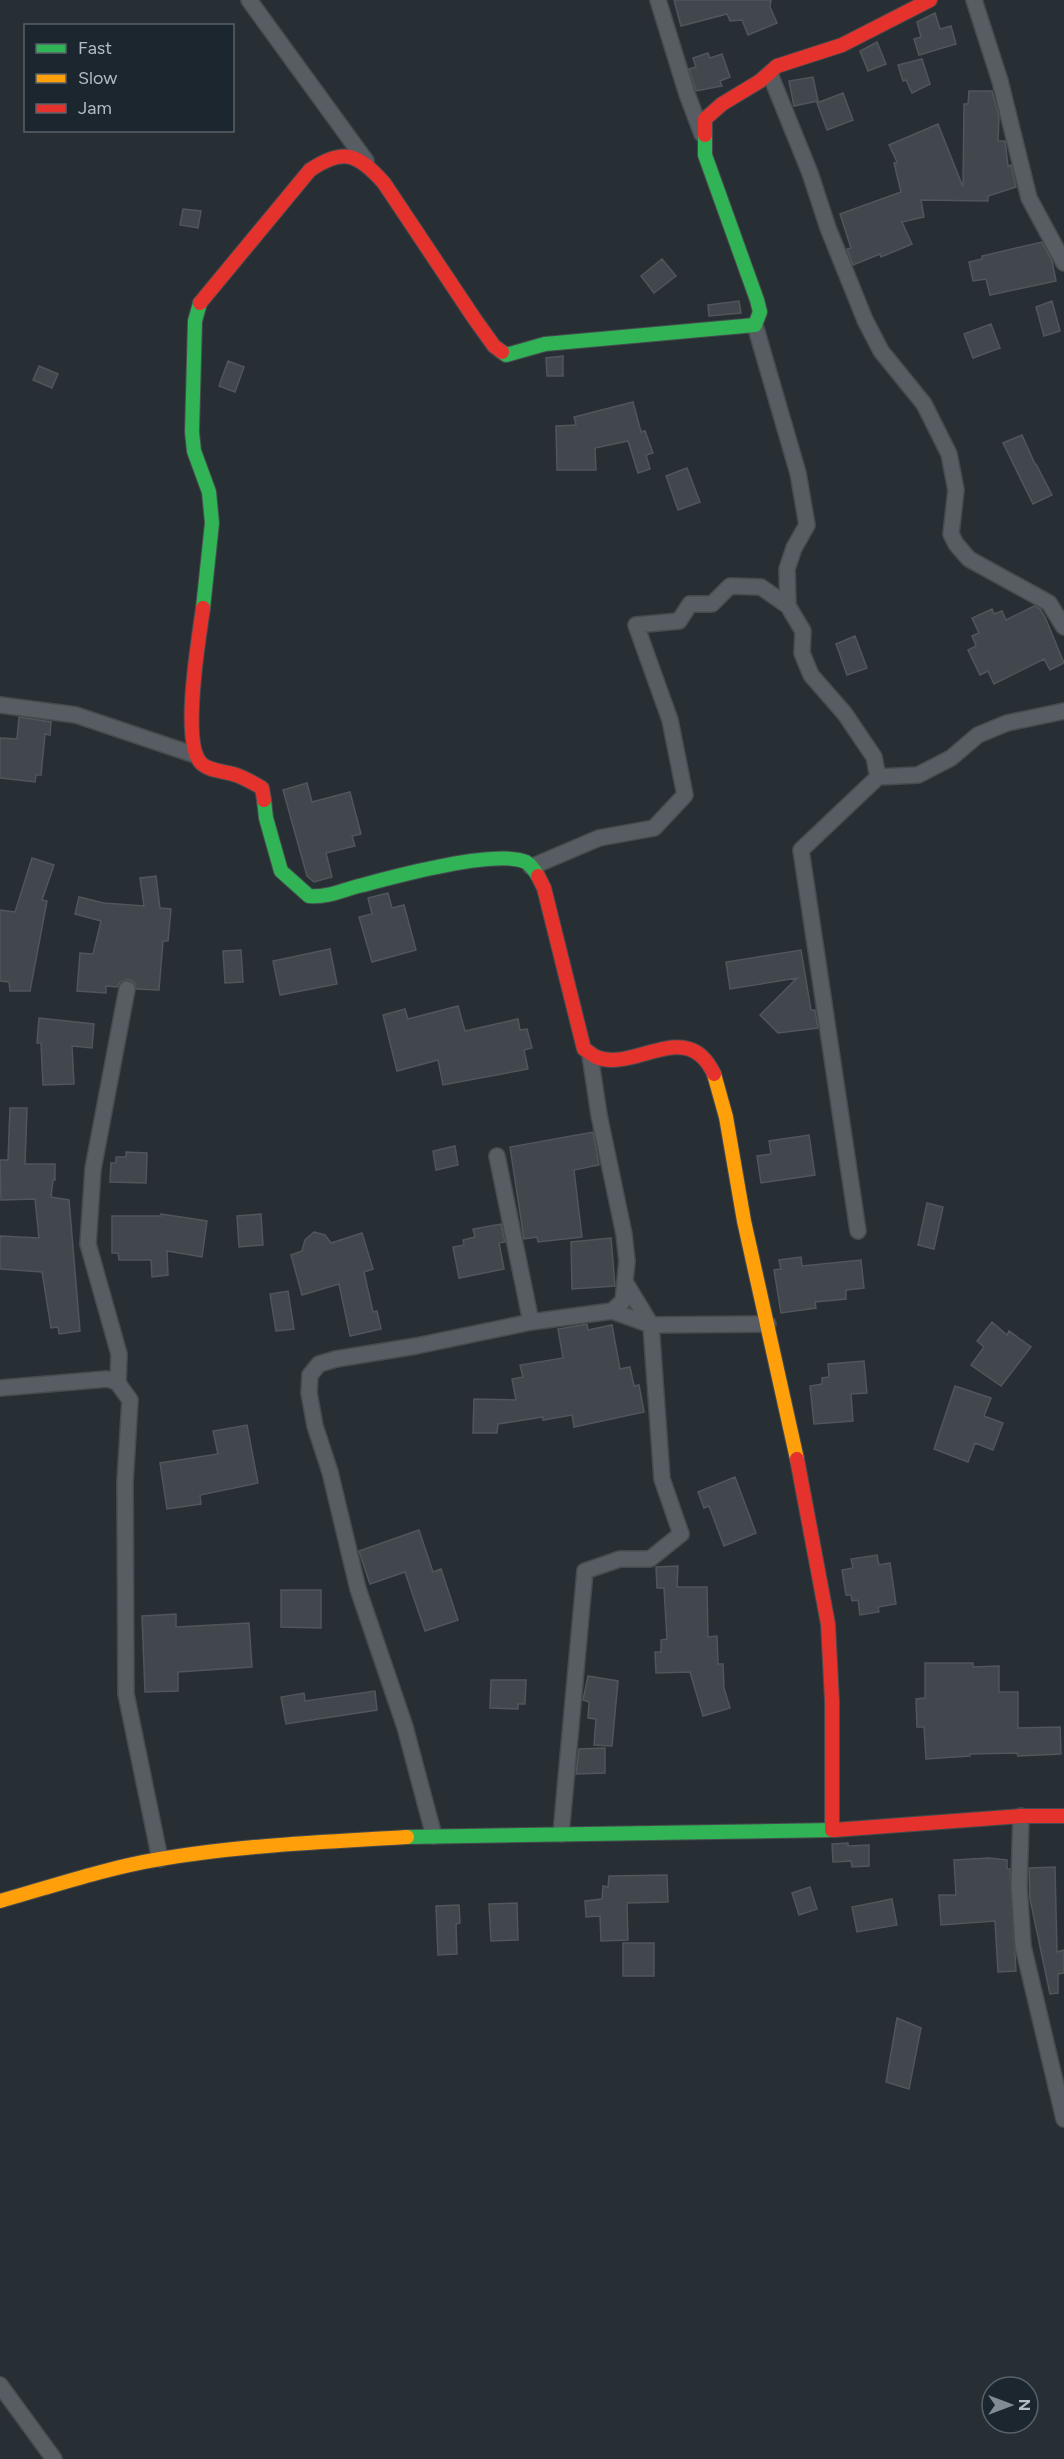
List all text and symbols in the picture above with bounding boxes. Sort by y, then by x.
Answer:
legend [24,24,234,132]
text: Fast [78,37,112,59]
text: Slow [78,67,117,89]
text: Jam [78,97,112,119]
north arrow [980,2375,1040,2435]
text: N [1015,2399,1034,2411]

